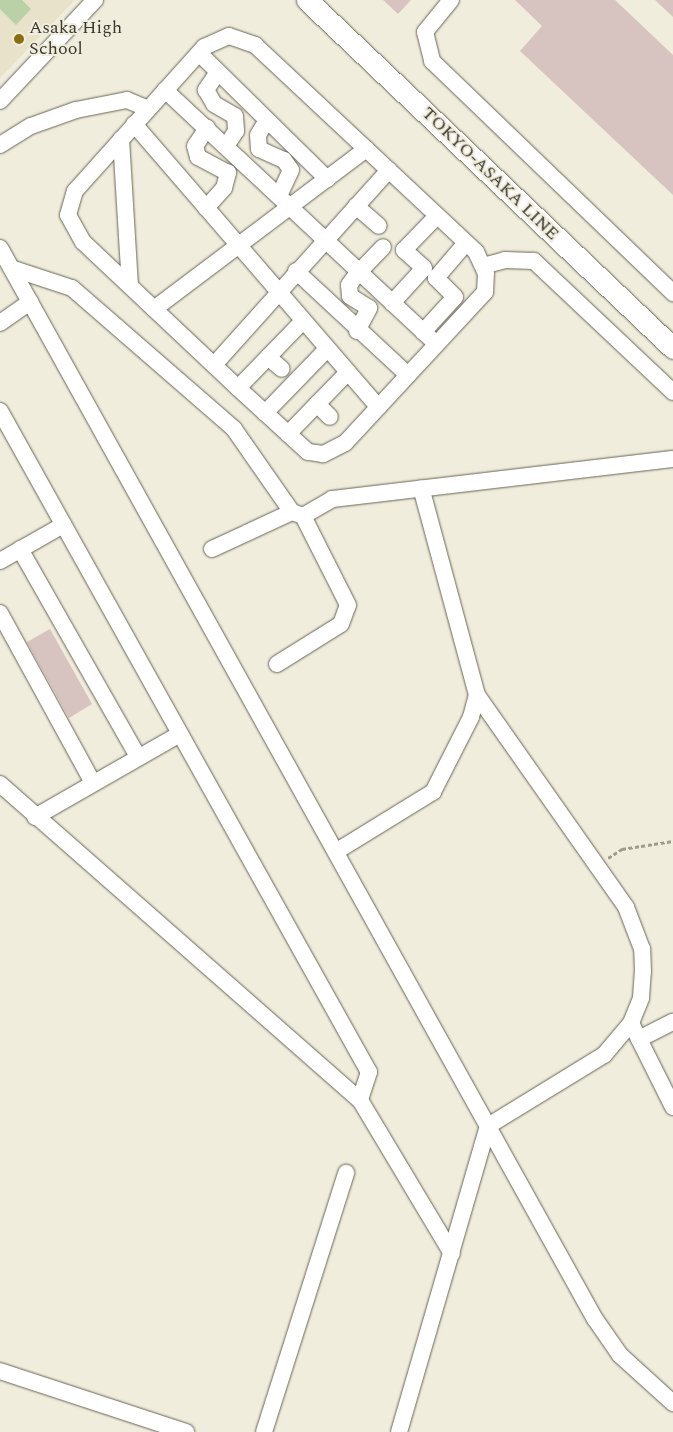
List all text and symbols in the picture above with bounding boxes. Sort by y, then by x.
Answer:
place label: Asaka High School [29,18,122,60]
marker: Asaka High School [13,33,25,45]
street label: TOKYO-ASAKA LINE [417,103,563,245]

